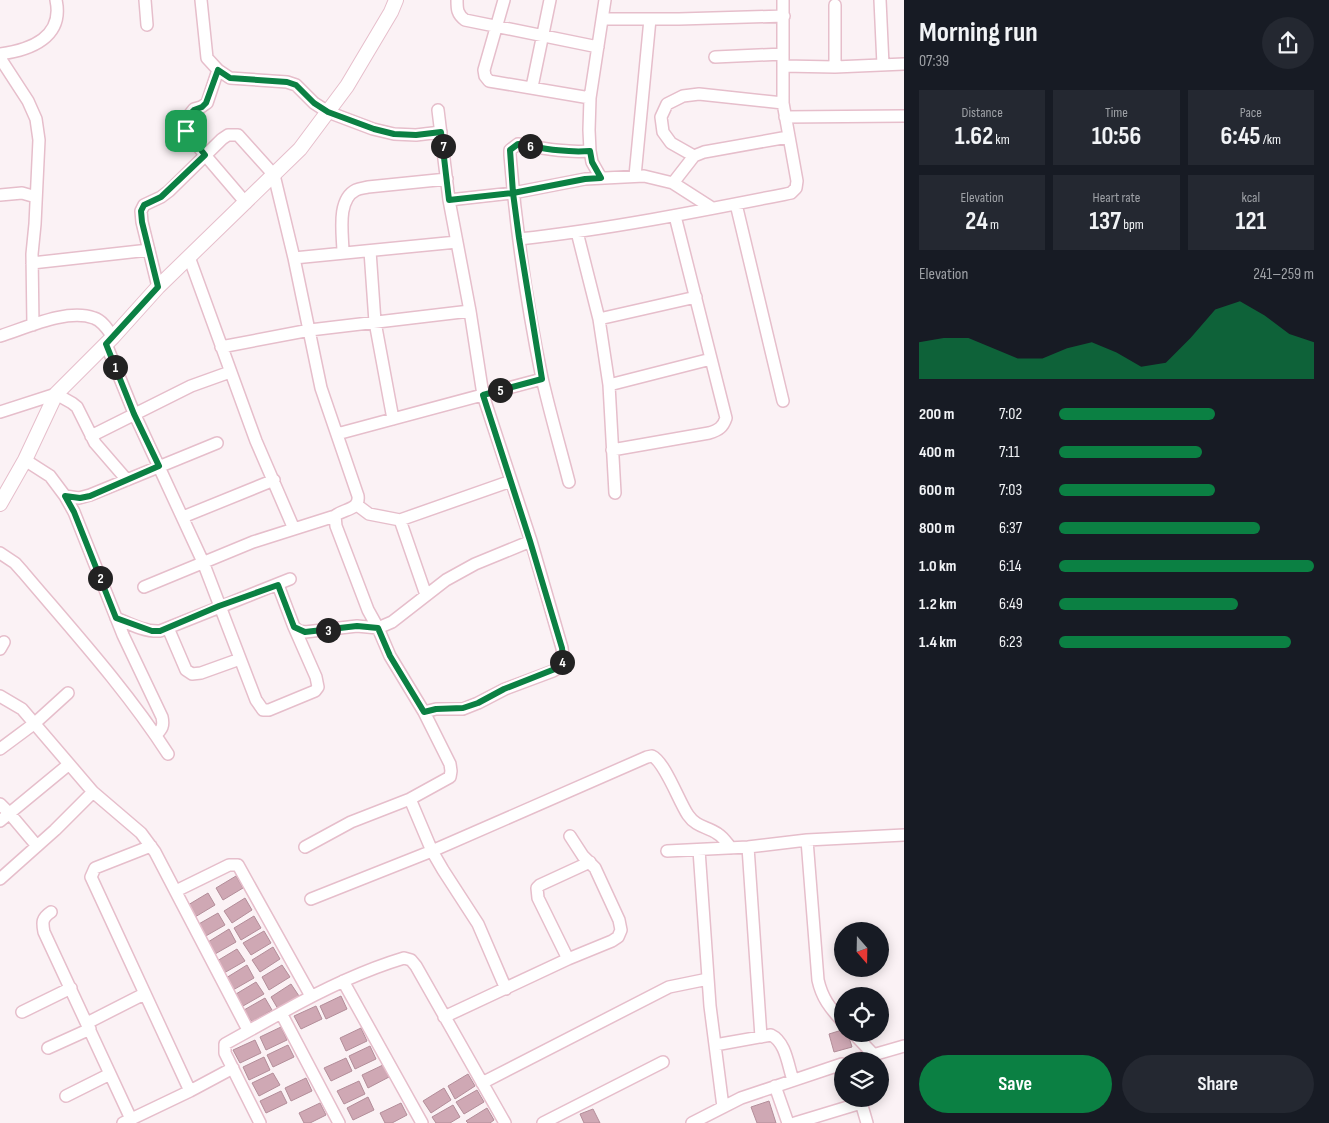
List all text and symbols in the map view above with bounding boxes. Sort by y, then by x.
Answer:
text: Morning run [919,16,1038,49]
button: share [1262,17,1314,69]
text: 07:39 [919,52,949,71]
text: Distance [962,104,1003,121]
text: Time [1105,104,1128,121]
text: Pace [1240,104,1262,121]
pin [165,110,207,152]
icon: arrive [172,117,200,145]
text: 1.62 [955,121,993,152]
text: 10:56 [1092,121,1141,152]
text: 6:45 [1221,121,1261,152]
text: km [993,131,1010,148]
text: /km [1261,131,1281,148]
pin: 7 [430,134,456,158]
pin: 6 [518,134,542,158]
text: 7 [440,138,447,155]
text: 6 [527,138,534,155]
text: Elevation [961,189,1004,206]
text: Heart rate [1093,189,1140,206]
text: kcal [1242,189,1260,206]
text: 24 [965,206,988,237]
text: 137 [1089,206,1121,237]
text: 121 [1235,206,1266,237]
text: m [988,216,999,233]
text: bpm [1121,216,1144,233]
text: Elevation [919,265,968,284]
text: 241–259 m [1253,265,1314,284]
pin: 1 [102,354,128,380]
text: 1 [113,359,118,376]
pin: 5 [488,378,512,402]
text: 5 [497,382,504,399]
text: 200 m [919,405,954,424]
text: 7:02 [999,405,1022,424]
text: 400 m [919,443,955,462]
text: 7:11 [999,443,1020,462]
text: 600 m [919,481,955,500]
text: 7:03 [999,481,1022,500]
text: 800 m [919,519,955,538]
text: 6:37 [999,519,1022,538]
text: 1.0 km [919,557,956,576]
text: 6:14 [999,557,1021,576]
pin: 2 [88,566,112,590]
text: 2 [97,570,104,587]
text: 1.2 km [919,595,957,614]
text: 6:49 [999,595,1023,614]
pin: 3 [316,618,340,642]
text: 3 [325,622,332,639]
text: 1.4 km [919,633,957,652]
text: 6:23 [999,633,1022,652]
pin: 4 [550,650,574,674]
text: 4 [559,654,566,671]
north arrow [834,922,889,978]
map controls [834,922,889,1107]
button: locate [834,987,889,1042]
button: layers [834,1052,889,1107]
button: Save [919,1055,1112,1113]
button: Share [1122,1055,1314,1113]

